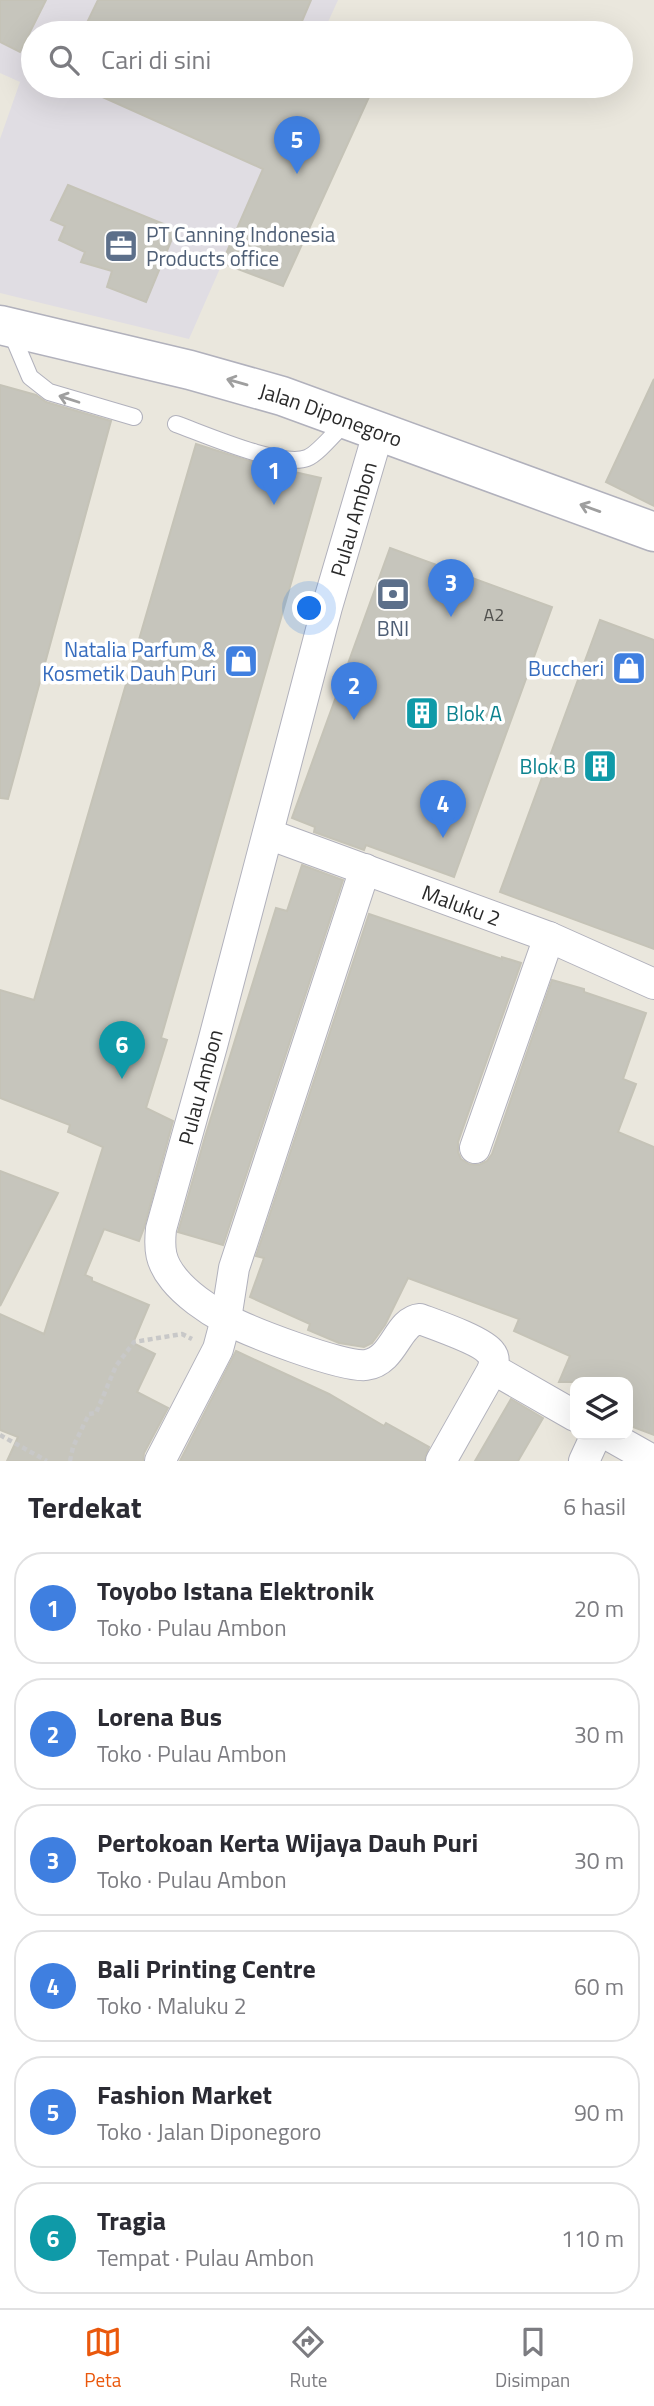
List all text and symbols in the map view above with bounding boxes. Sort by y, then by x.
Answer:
search box [21,21,633,98]
text: Cari di sini [101,40,211,79]
icon: search [45,41,83,79]
pin: 5 [274,116,320,174]
place label: PT Canning Indonesia Products office [146,218,336,274]
office icon: PT Canning Indonesia Products office [102,227,140,265]
street label: Jalan Diponegoro [256,374,407,455]
one-way arrow [227,375,249,388]
one-way arrow [58,391,80,404]
pin: 1 [251,447,297,505]
street label: Pulau Ambon [321,458,385,580]
one-way arrow [579,501,601,514]
pin: 3 [428,559,474,617]
bank icon: BNI [374,575,412,613]
your location [292,591,326,625]
house number: A2 [484,601,504,628]
place label: BNI [377,612,409,644]
place label: Natalia Parfum & Kosmetik Dauh Puri [42,633,217,689]
shop icon: Natalia Parfum & Kosmetik Dauh Puri [222,642,260,680]
shop icon: Buccheri [610,649,648,687]
place label: Buccheri [528,652,604,684]
pin: 2 [331,662,377,720]
building icon: Blok A [403,694,441,732]
place label: Blok A [446,697,503,729]
building icon: Blok B [581,747,619,785]
place label: Blok B [520,750,576,782]
pin: 4 [420,780,466,838]
street label: Maluku 2 [418,876,505,934]
pin: 6 [99,1021,145,1079]
street label: Pulau Ambon [169,1026,231,1148]
map controls [570,1377,633,1440]
button: layers [570,1377,633,1440]
text: Terdekat [28,1484,142,1530]
text: 6 hasil [563,1489,626,1524]
text: Toyobo Istana Elektronik [97,1571,374,1610]
text: 1 [47,1591,59,1626]
text: 20 m [574,1591,624,1626]
text: Toko · Pulau Ambon [97,1610,287,1645]
text: Lorena Bus [97,1697,222,1736]
text: 2 [47,1717,59,1752]
text: 30 m [574,1717,624,1752]
text: Toko · Pulau Ambon [97,1736,287,1771]
text: Pertokoan Kerta Wijaya Dauh Puri [97,1823,478,1862]
text: 3 [47,1843,59,1878]
text: 30 m [574,1843,624,1878]
text: Toko · Pulau Ambon [97,1862,287,1897]
text: Bali Printing Centre [97,1949,316,1988]
text: 4 [47,1969,59,2004]
text: 60 m [574,1969,624,2004]
text: Toko · Maluku 2 [97,1988,247,2023]
text: Fashion Market [97,2075,272,2114]
text: 5 [47,2095,59,2130]
text: 90 m [574,2095,624,2130]
text: Toko · Jalan Diponegoro [97,2114,321,2149]
text: Tragia [97,2201,166,2240]
text: 6 [47,2221,59,2256]
text: 110 m [561,2221,624,2256]
text: Tempat · Pulau Ambon [97,2240,314,2275]
tab: Peta [84,2323,122,2394]
tab: Rute [289,2323,327,2394]
tab: Disimpan [495,2323,570,2394]

